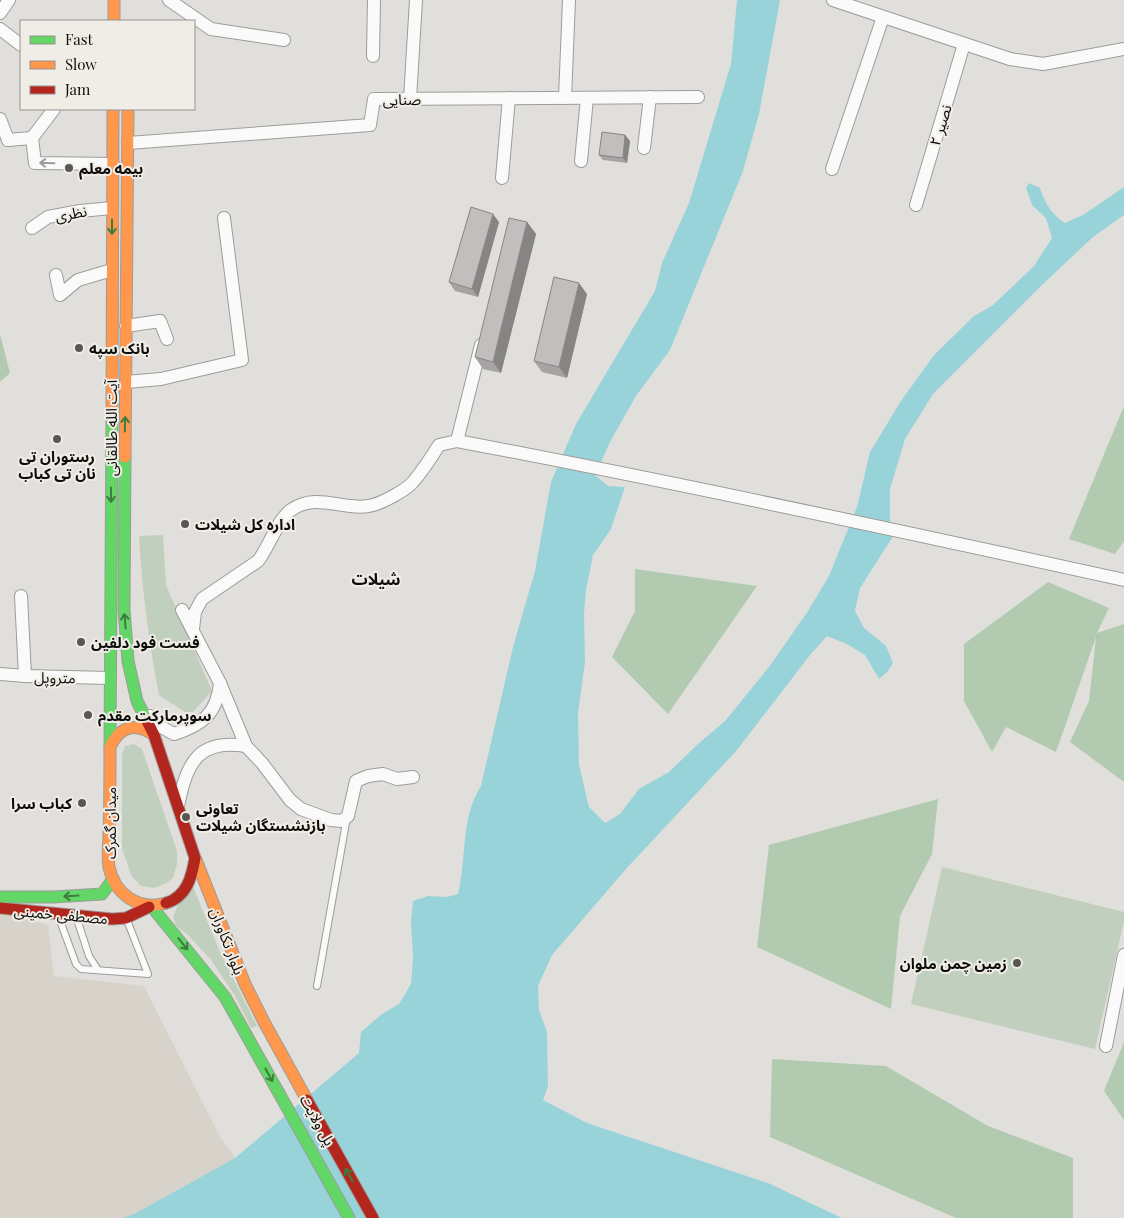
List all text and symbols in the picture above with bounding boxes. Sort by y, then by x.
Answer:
legend [20,20,195,110]
text: Fast [65,29,94,49]
text: Slow [65,54,97,74]
text: Jam [64,79,91,99]
street label: صنایی [383,89,421,109]
street label: نصیر ۲ [924,102,956,148]
place label: بیمه معلم [79,158,143,180]
one-way arrow [39,159,55,168]
marker: بیمه معلم [63,162,75,174]
street label: نظری [53,200,89,226]
one-way arrow [107,219,117,235]
place label: بانک سپه [89,338,150,359]
marker: بانک سپه [73,342,85,354]
street label: آیت الله طالقانی [101,379,121,476]
one-way arrow [120,416,130,432]
marker: رستوران تی نان تی کباب [51,433,63,445]
place label: رستوران تی نان تی کباب [18,446,96,483]
one-way arrow [106,487,115,503]
place label: اداره کل شیلات [195,514,295,534]
marker: اداره کل شیلات [179,518,191,530]
district label: شیلات [351,568,401,589]
one-way arrow [120,613,129,629]
place label: فست فود دلفین [91,632,200,652]
marker: فست فود دلفین [75,636,87,648]
street label: متروپل [34,667,76,688]
place label: سوپرمارکت مقدم [98,705,212,727]
marker: سوپرمارکت مقدم [82,709,94,721]
street label: میدان گمرک [100,787,120,859]
place label: کباب سرا [11,793,72,813]
marker: کباب سرا [76,797,88,809]
place label: تعاونی بازنشستگان شیلات [196,798,326,835]
marker: تعاونی بازنشستگان شیلات [180,811,192,823]
one-way arrow [64,891,80,901]
street label: مصطفی خمینی [13,900,109,928]
street label: بلوار تکاوران [206,904,250,978]
one-way arrow [177,938,188,951]
place label: زمین چمن ملوان [900,953,1007,974]
marker: زمین چمن ملوان [1011,957,1023,969]
one-way arrow [264,1068,274,1082]
street label: پل ولایت [295,1091,340,1150]
one-way arrow [344,1168,354,1183]

